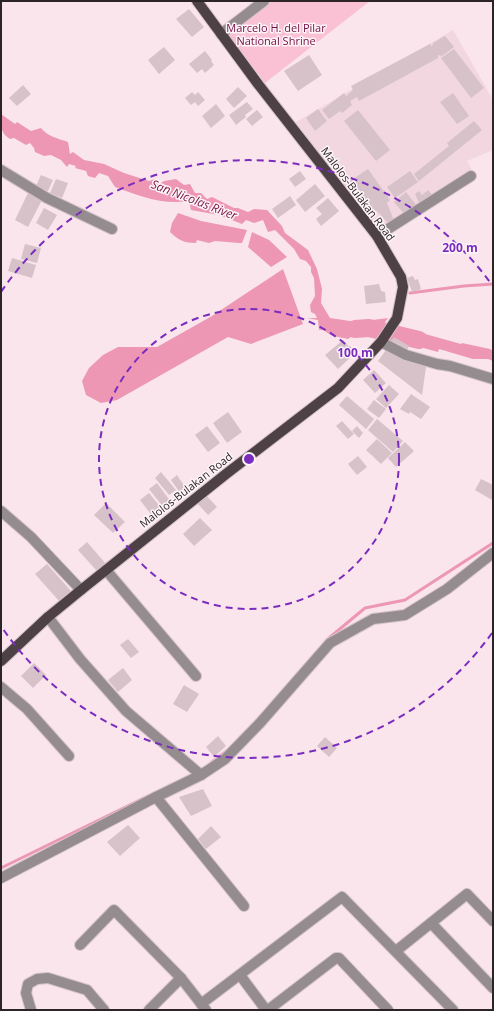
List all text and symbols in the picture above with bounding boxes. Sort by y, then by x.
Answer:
park label: Marcelo H. del Pilar National Shrine [226,20,326,48]
street label: Malolos-Bulakan Road [318,144,399,244]
water label: San Nicolas River [149,175,241,224]
text: 200 m [442,239,478,256]
text: 100 m [337,344,373,361]
street label: Malolos-Bulakan Road [136,449,235,531]
centre of rings [242,452,256,466]

